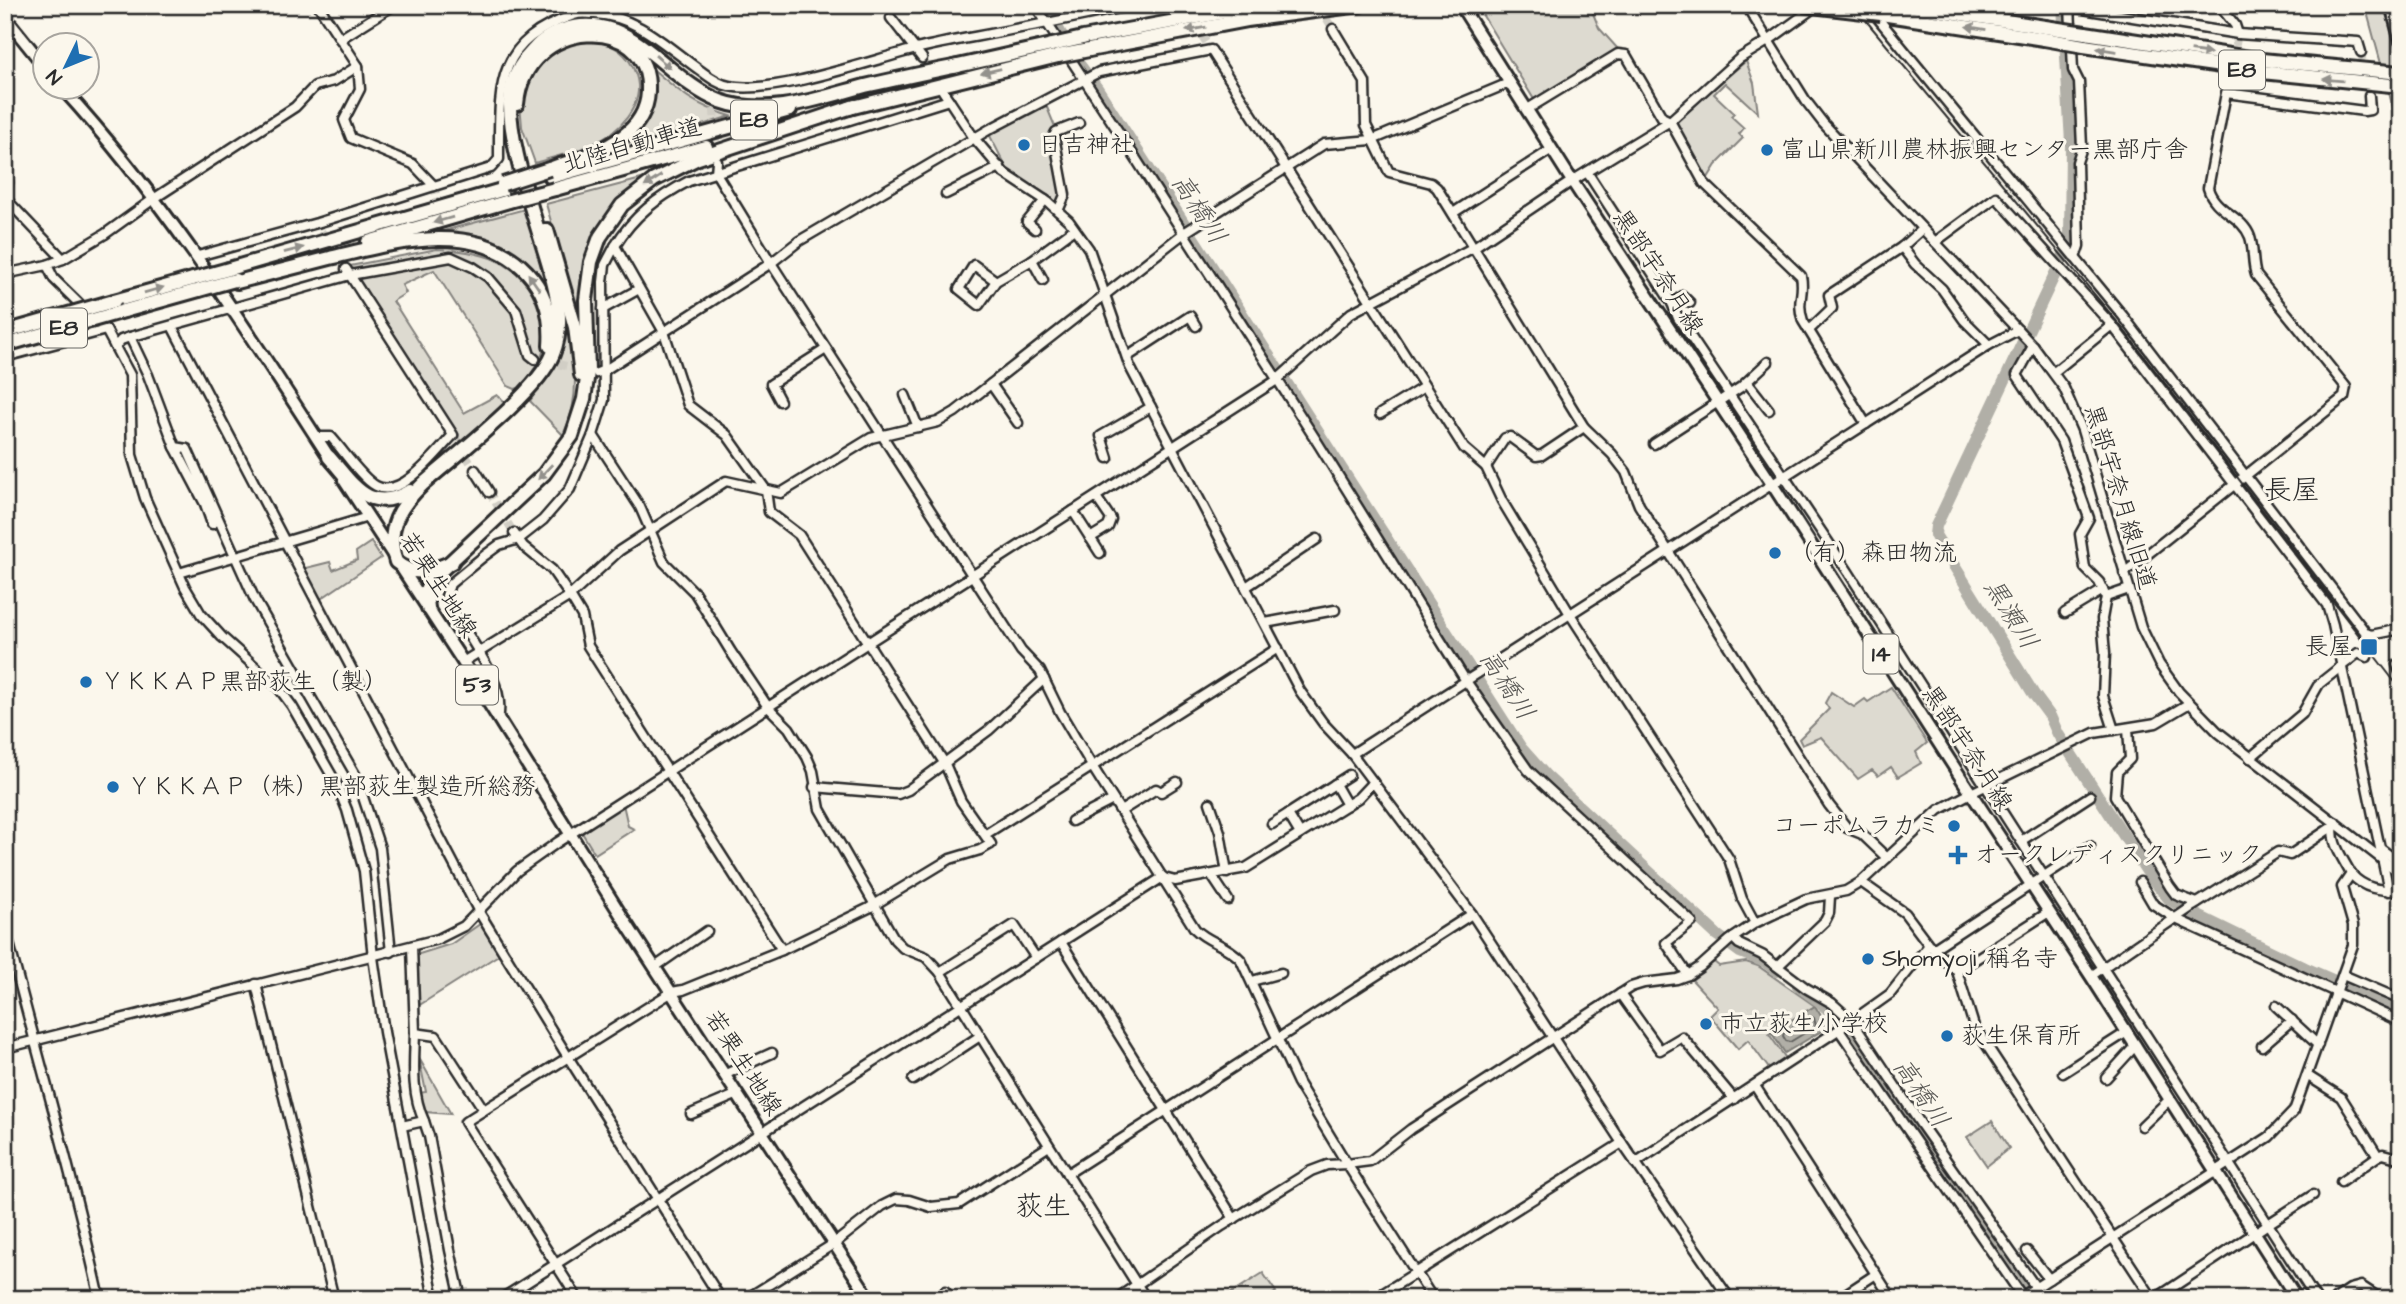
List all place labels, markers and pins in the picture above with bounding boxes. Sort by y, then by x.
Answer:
place label: 日吉神社 [1038,128,1134,162]
place label: 富山県新川農林振興センター黒部庁舎 [1781,133,2188,167]
marker: 日吉神社 [1016,137,1032,153]
marker: 富山県新川農林振興センター黒部庁舎 [1759,142,1775,158]
place label: （有）森田物流 [1789,536,1957,570]
marker: （有）森田物流 [1767,545,1783,561]
place label: 長屋 [2305,630,2353,664]
marker: 長屋 [2359,637,2379,657]
place label: ＹＫＫＡＰ黒部荻生（製） [100,665,388,699]
marker: ＹＫＫＡＰ黒部荻生（製） [78,674,94,690]
place label: ＹＫＫＡＰ（株）黒部荻生製造所総務 [127,770,535,804]
marker: ＹＫＫＡＰ（株）黒部荻生製造所総務 [105,779,121,795]
place label: コーポムラカミ [1772,809,1940,843]
marker: コーポムラカミ [1946,818,1962,834]
place label: オークレディスクリニック [1974,838,2262,872]
marker: オークレディスクリニック [1948,845,1968,865]
place label: Shomyoji 稱名寺 [1882,942,2058,977]
marker: Shomyoji 稱名寺 [1860,951,1876,967]
place label: 市立荻生小学校 [1720,1007,1888,1041]
marker: 市立荻生小学校 [1698,1016,1714,1032]
place label: 荻生保育所 [1961,1019,2081,1053]
marker: 荻生保育所 [1939,1028,1955,1044]

